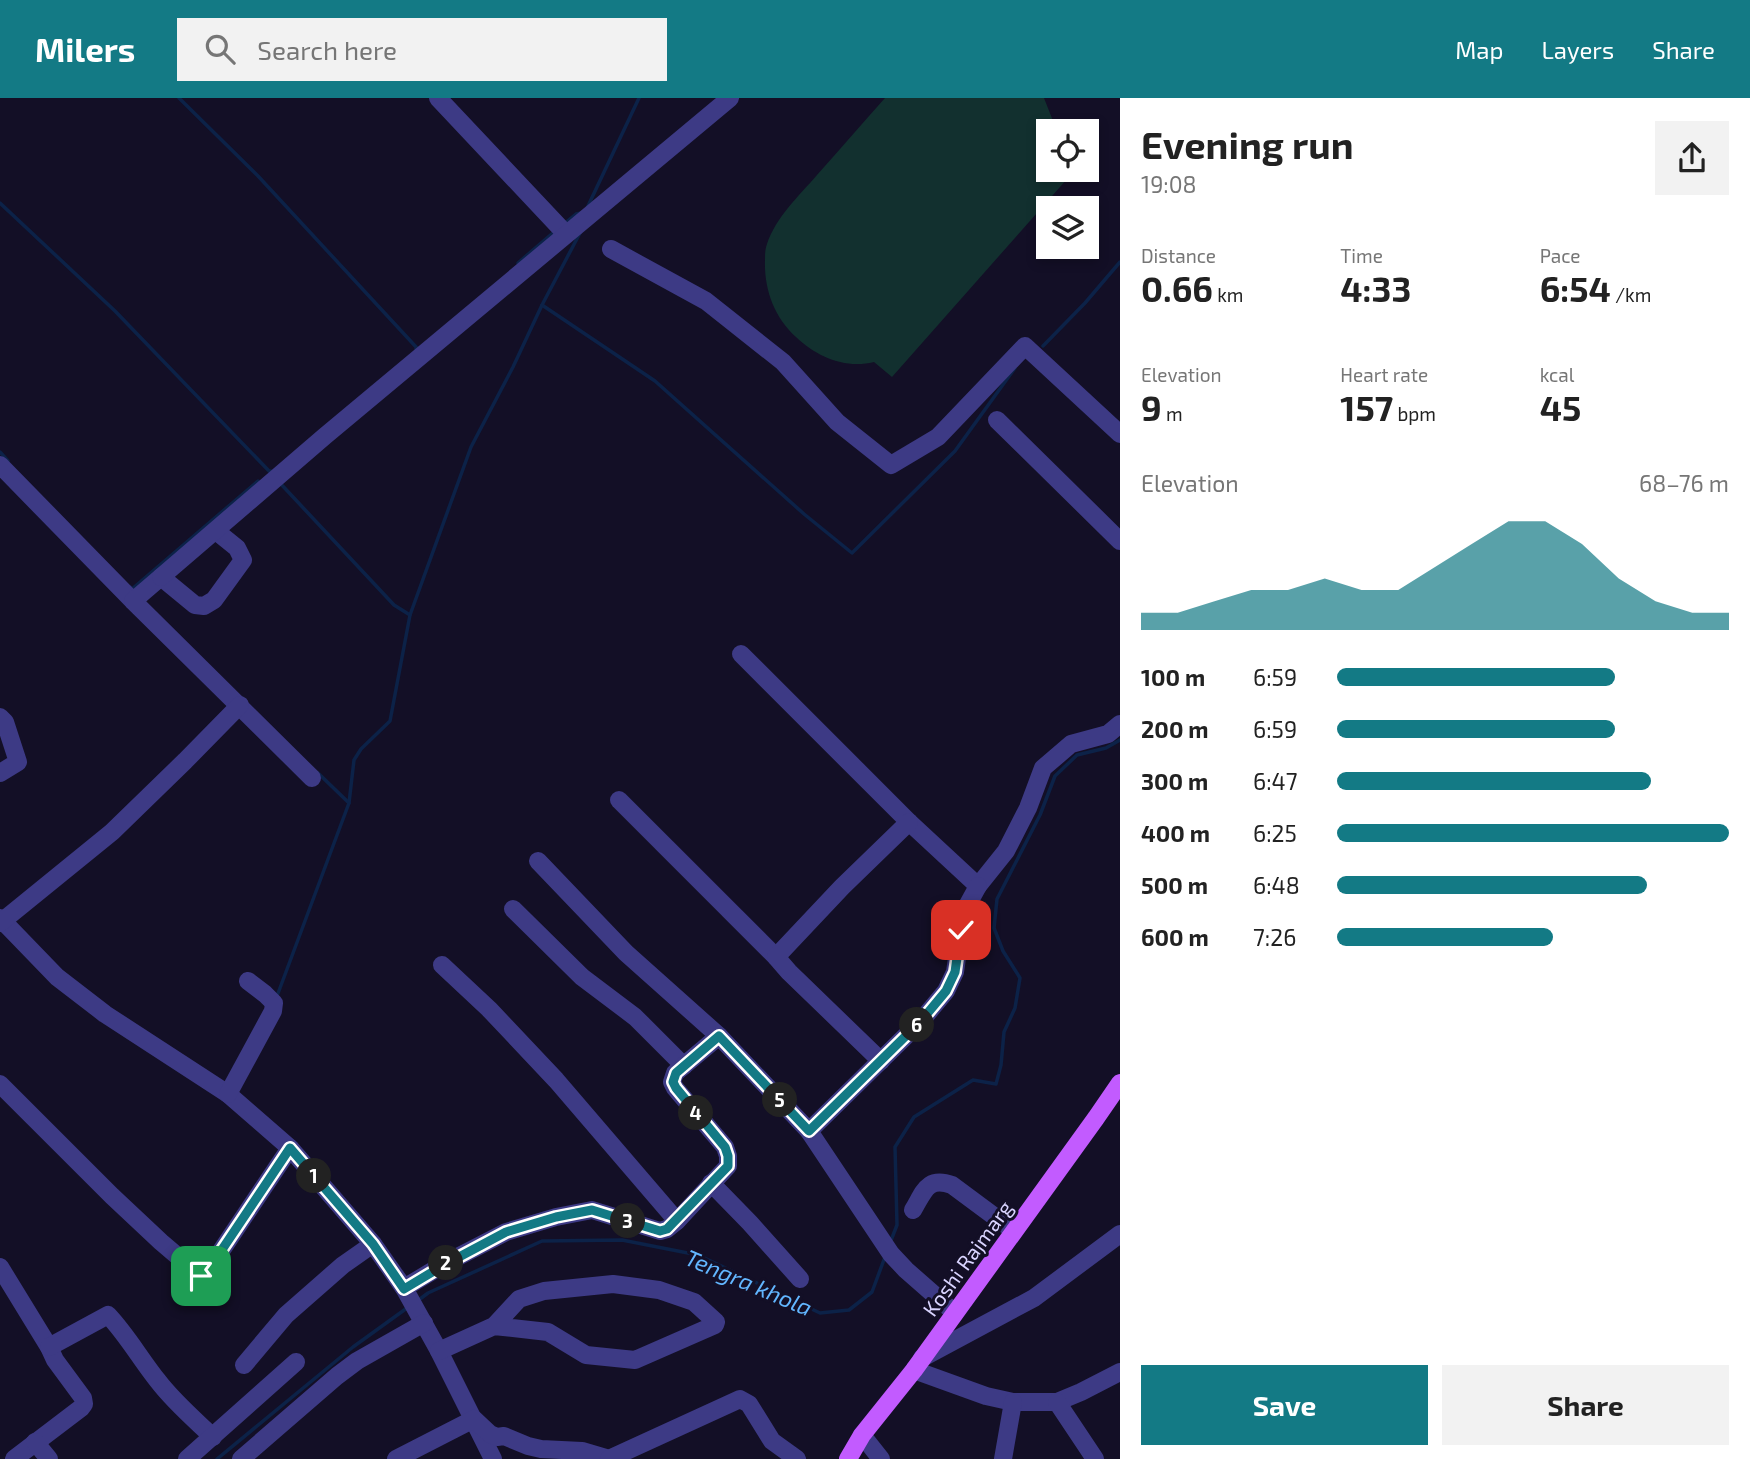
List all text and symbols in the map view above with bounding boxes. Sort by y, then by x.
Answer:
search box [177,18,667,81]
text: Milers [35,29,135,69]
icon: search [201,30,239,68]
text: Search here [257,34,397,65]
text: Map [1455,35,1503,64]
text: Layers [1541,35,1614,64]
text: Share [1652,35,1715,64]
map controls [1036,119,1099,259]
button: locate [1036,119,1099,182]
text: Evening run [1141,121,1354,167]
button: share [1655,121,1729,195]
text: 19:08 [1141,170,1197,198]
button: layers [1036,196,1099,259]
text: Distance [1141,244,1216,267]
text: Time [1340,244,1383,267]
text: Pace [1540,244,1581,267]
text: 0.66 [1141,267,1213,309]
text: 4:33 [1340,267,1411,309]
text: 6:54 [1540,267,1611,309]
text: km [1213,283,1244,306]
text: /km [1611,283,1651,306]
text: Elevation [1141,363,1222,386]
text: Heart rate [1340,363,1428,386]
text: kcal [1540,363,1574,386]
text: 9 [1141,386,1162,428]
text: 157 [1340,386,1393,428]
text: 45 [1540,386,1581,428]
text: m [1162,402,1183,425]
text: bpm [1393,402,1436,425]
text: Elevation [1141,469,1239,497]
text: 68–76 m [1639,469,1729,497]
text: 100 m [1141,663,1205,691]
text: 6:59 [1253,663,1297,691]
text: 200 m [1141,715,1209,743]
text: 6:59 [1253,715,1297,743]
text: 300 m [1141,767,1208,795]
text: 6:47 [1253,767,1298,795]
text: 400 m [1141,819,1210,847]
text: 6:25 [1253,819,1297,847]
text: 500 m [1141,871,1208,899]
text: 6:48 [1253,871,1300,899]
pin [931,900,991,960]
icon: check [942,911,980,949]
text: 600 m [1141,923,1209,951]
text: 7:26 [1253,923,1296,951]
pin: 6 [900,1007,934,1042]
text: 6 [911,1013,922,1036]
pin: 5 [762,1082,798,1118]
text: 5 [774,1088,785,1111]
pin: 4 [678,1096,714,1130]
text: 4 [689,1101,702,1124]
pin: 1 [296,1158,332,1194]
text: 1 [309,1164,318,1187]
street label: Koshi Rajmarg [917,1195,1018,1321]
pin: 3 [610,1204,646,1238]
text: 3 [622,1209,633,1232]
water label: Tengra khola [681,1243,817,1321]
pin [171,1246,231,1306]
pin: 2 [428,1246,464,1280]
text: 2 [440,1251,451,1274]
icon: arrive [182,1257,220,1295]
button: Save [1141,1365,1428,1445]
button: Share [1442,1365,1729,1445]

